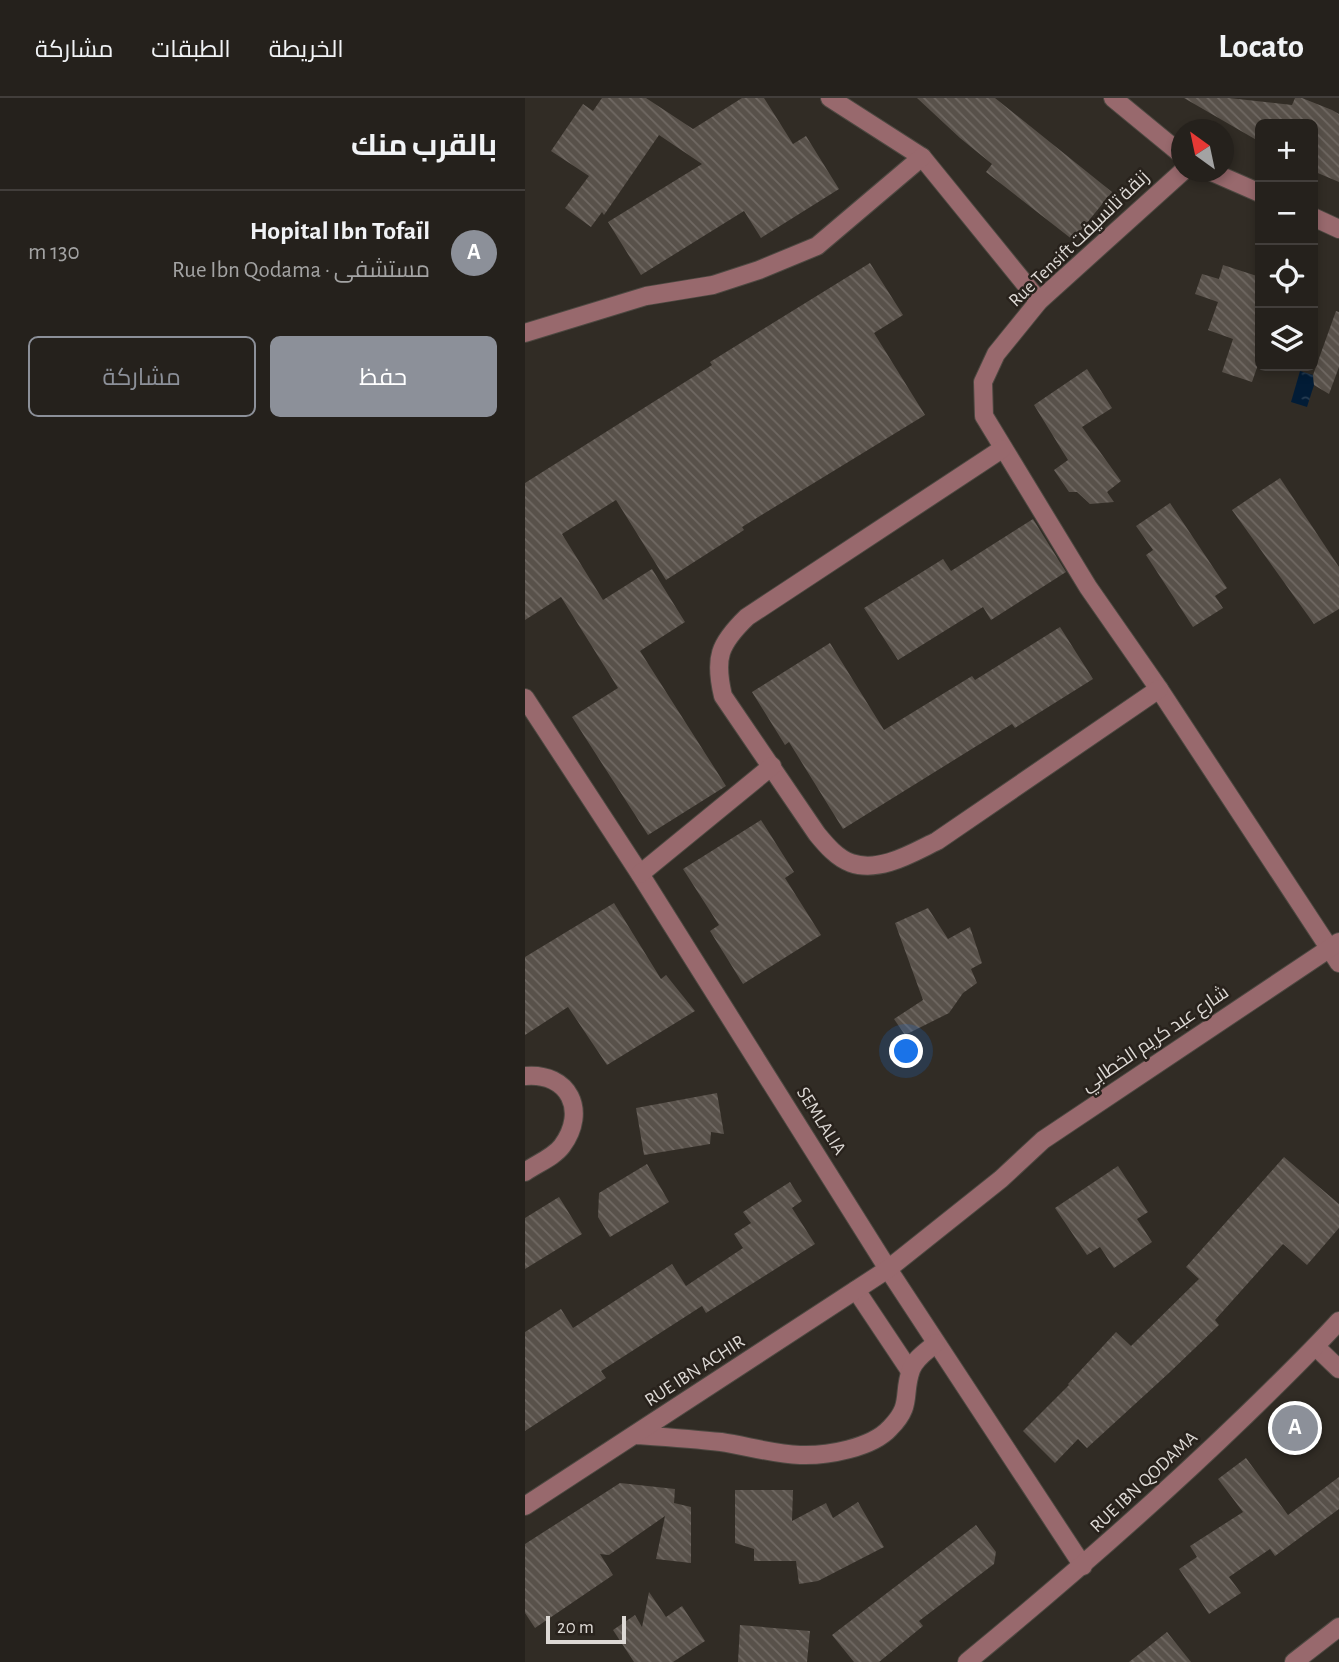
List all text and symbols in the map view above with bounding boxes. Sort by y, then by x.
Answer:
text: Locato [1218,31,1304,64]
text: مشاركة [35,38,113,62]
text: الطبقات [151,38,231,62]
text: الخريطة [269,38,344,62]
north arrow [1171,119,1234,182]
map controls [1255,119,1318,371]
button: + [1255,119,1318,182]
text: بالقرب منك [351,131,497,161]
street label: Rue Tensift زنقة تانسيفت [1005,167,1153,311]
button: − [1255,182,1318,245]
text: Hopital Ibn Tofaïl [250,218,430,244]
text: 130 m [28,241,80,264]
text: A [467,241,481,264]
button: locate [1255,245,1318,308]
text: مستشفى · Rue Ibn Qodama [172,259,430,282]
button: layers [1255,308,1318,371]
button: مشاركة [28,336,256,417]
button: حفظ [270,336,497,417]
street label: شارع عبد كريم الخطابي [1077,982,1234,1099]
your location [889,1034,923,1068]
street label: SEMLALIA [793,1084,849,1158]
street label: RUE IBN ACHIR [642,1332,748,1410]
pin: A [1272,1402,1318,1454]
street label: RUE IBN QODAMA [1087,1428,1201,1536]
scale bar [546,1613,627,1645]
text: 20 m [557,1618,594,1637]

